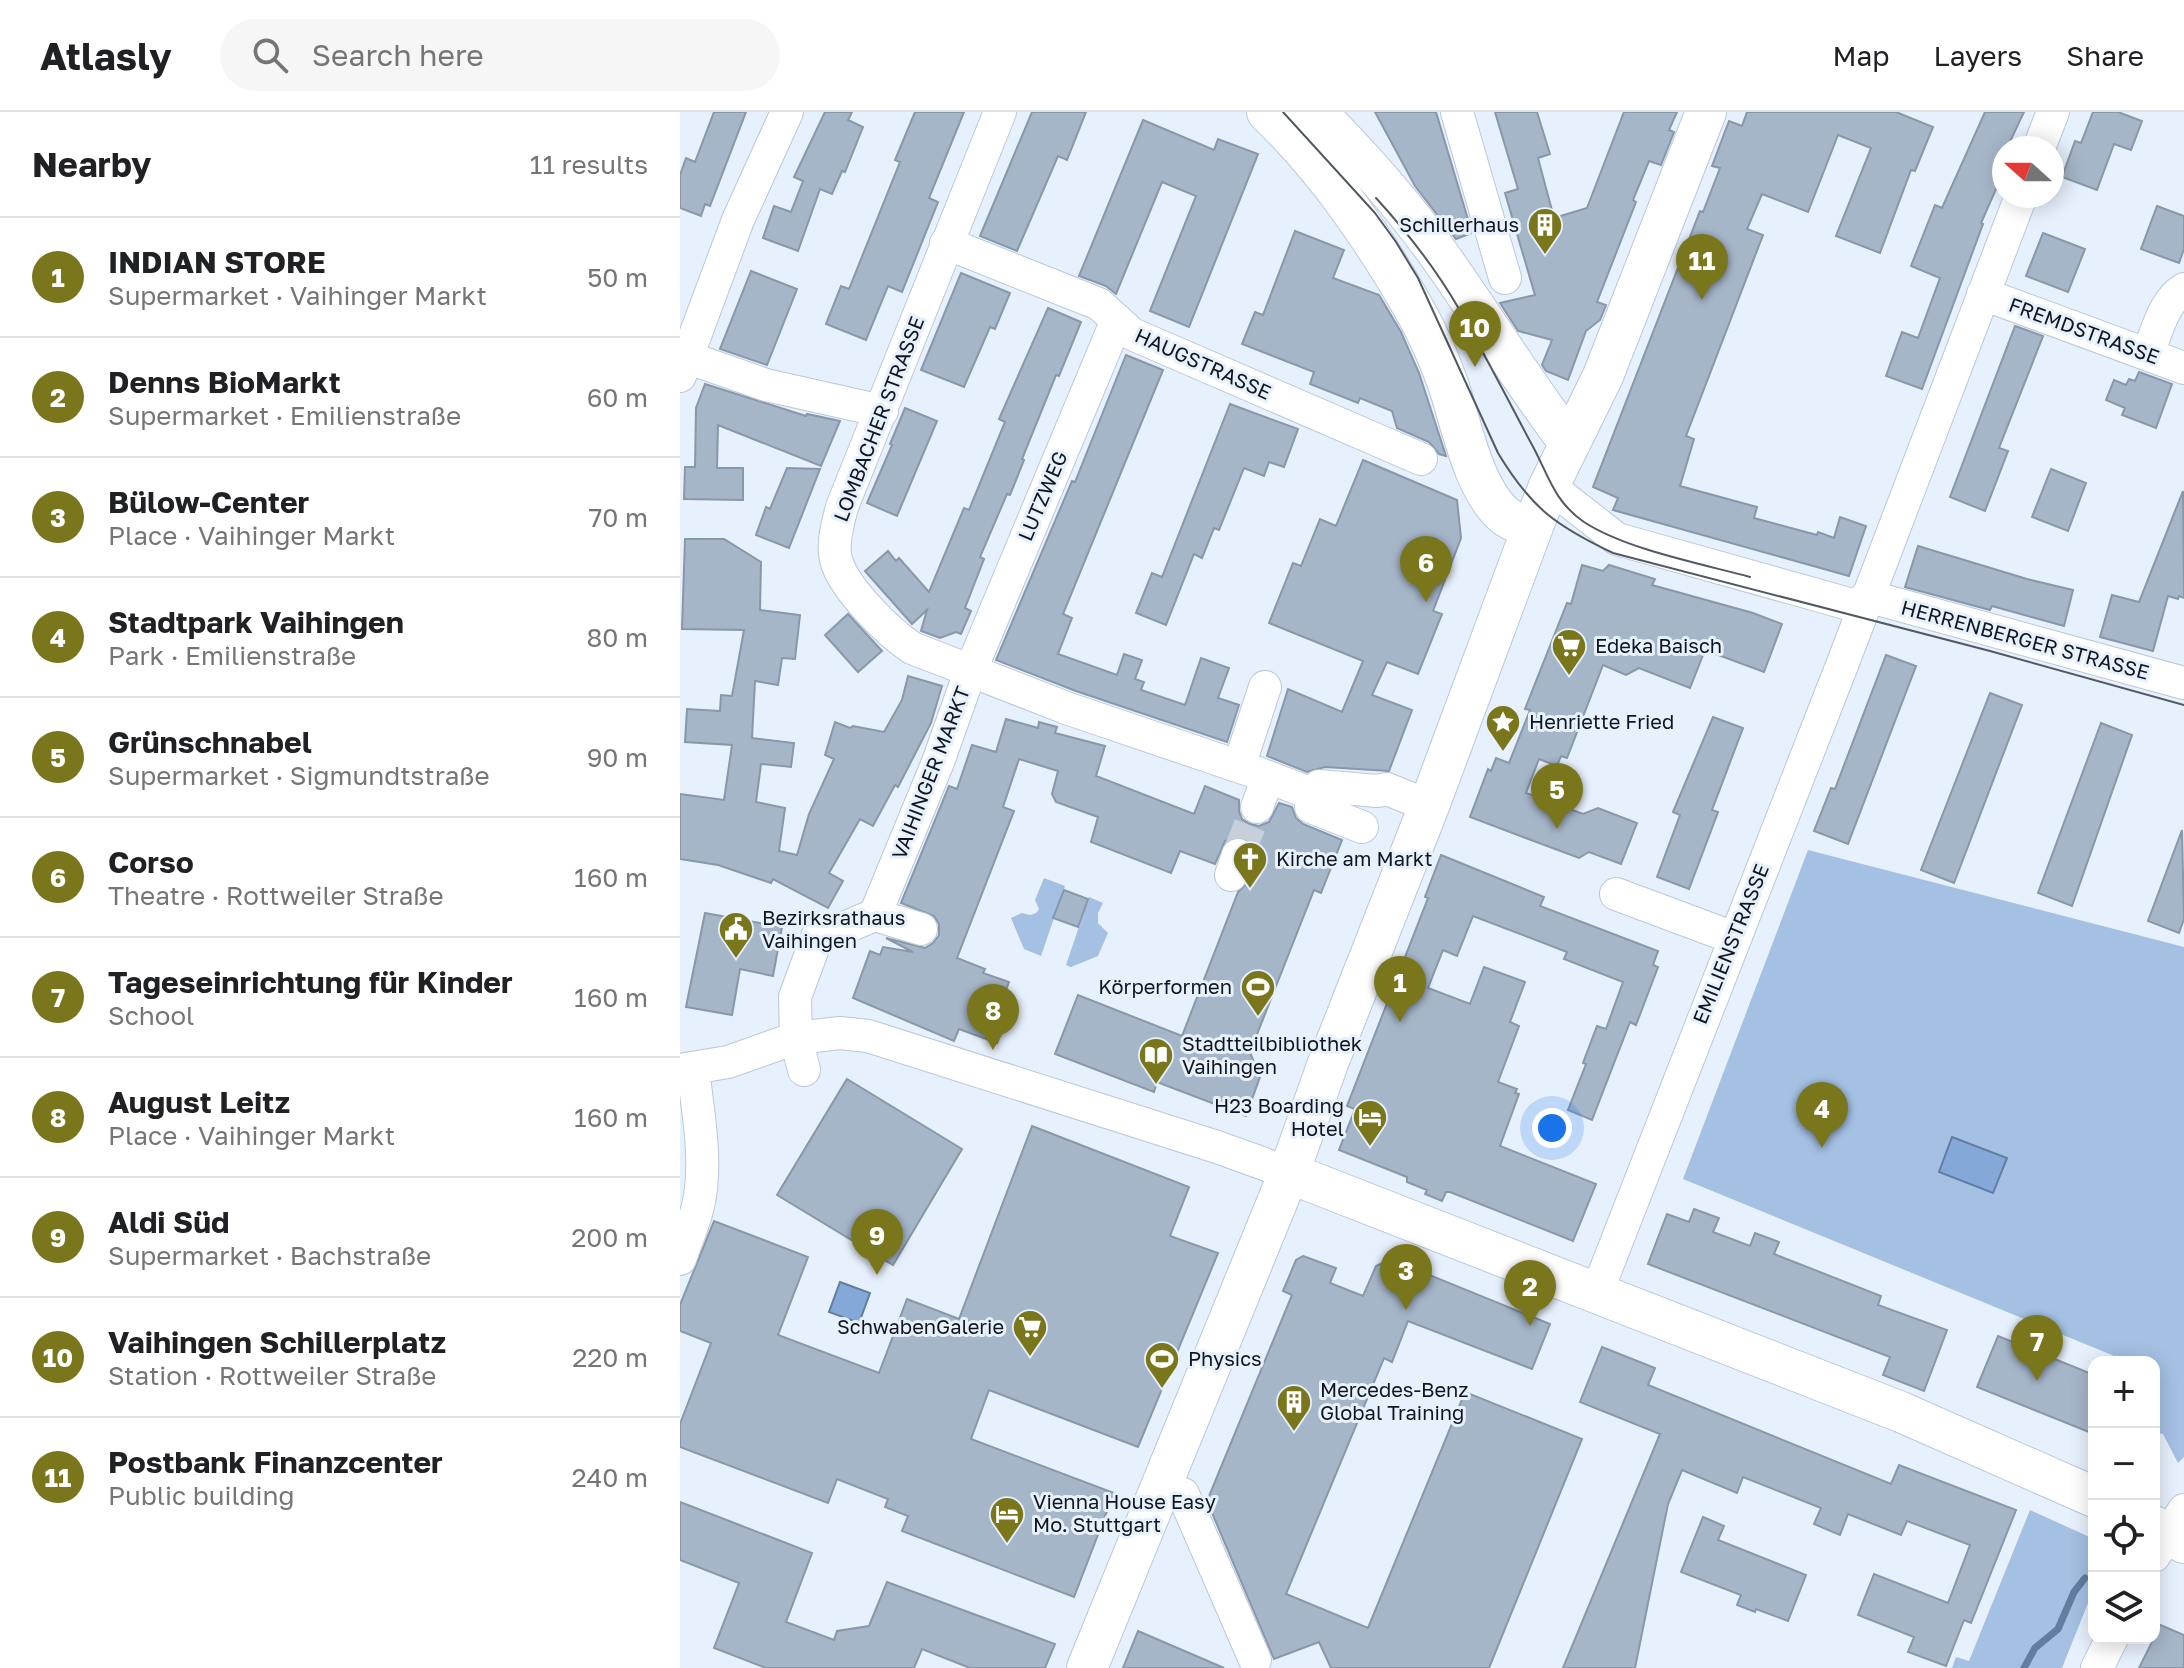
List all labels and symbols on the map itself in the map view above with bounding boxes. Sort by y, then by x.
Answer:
north arrow [1992,136,2064,208]
building icon: Schillerhaus [1526,206,1564,256]
place label: Schillerhaus [1399,212,1519,236]
pin: 11 [1676,234,1728,300]
street label: FREMDSTRASSE [2006,292,2163,368]
pin: 10 [1449,301,1501,367]
street label: LOMBACHER STRASSE [828,313,928,525]
street label: HAUGSTRASSE [1132,322,1275,404]
street label: LUTZWEG [1012,447,1072,544]
pin: 6 [1400,536,1452,602]
street label: HERRENBERGER STRASSE [1899,594,2152,684]
supermarket icon: Edeka Baisch [1550,627,1588,677]
place label: Edeka Baisch [1595,633,1722,657]
street label: VAIHINGER MARKT [886,683,974,862]
place icon: Henriette Fried [1484,703,1522,753]
place label: Henriette Fried [1529,709,1674,733]
pin: 5 [1531,763,1583,829]
church icon: Kirche am Markt [1231,840,1269,890]
place label: Kirche am Markt [1276,846,1433,870]
street label: EMILIENSTRASSE [1687,860,1773,1027]
place label: Bezirksrathaus Vaihingen [762,905,905,952]
public building icon: Bezirksrathaus Vaihingen [717,910,755,960]
pin: 1 [1374,956,1426,1022]
sports icon: Körperformen [1239,968,1277,1018]
place label: Körperformen [1098,974,1232,998]
pin: 8 [967,984,1019,1050]
place label: Stadtteilbibliothek Vaihingen [1182,1031,1362,1078]
library icon: Stadtteilbibliothek Vaihingen [1137,1036,1175,1086]
pin: 4 [1796,1082,1848,1148]
place label: H23 Boarding Hotel [1214,1093,1344,1140]
hotel icon: H23 Boarding Hotel [1351,1098,1389,1148]
your location [1532,1108,1572,1148]
pin: 9 [851,1209,903,1275]
pin: 3 [1380,1244,1432,1310]
pin: 2 [1504,1260,1556,1326]
supermarket icon: SchwabenGalerie [1011,1308,1049,1358]
place label: SchwabenGalerie [837,1314,1004,1338]
pin: 7 [2011,1315,2063,1381]
sports icon: Physics [1143,1340,1181,1390]
place label: Physics [1188,1346,1262,1370]
place label: Mercedes-Benz Global Training [1320,1377,1469,1424]
building icon: Mercedes-Benz Global Training [1275,1383,1313,1433]
place label: Vienna House Easy Mo. Stuttgart [1033,1489,1216,1536]
hotel icon: Vienna House Easy Mo. Stuttgart [988,1495,1026,1545]

